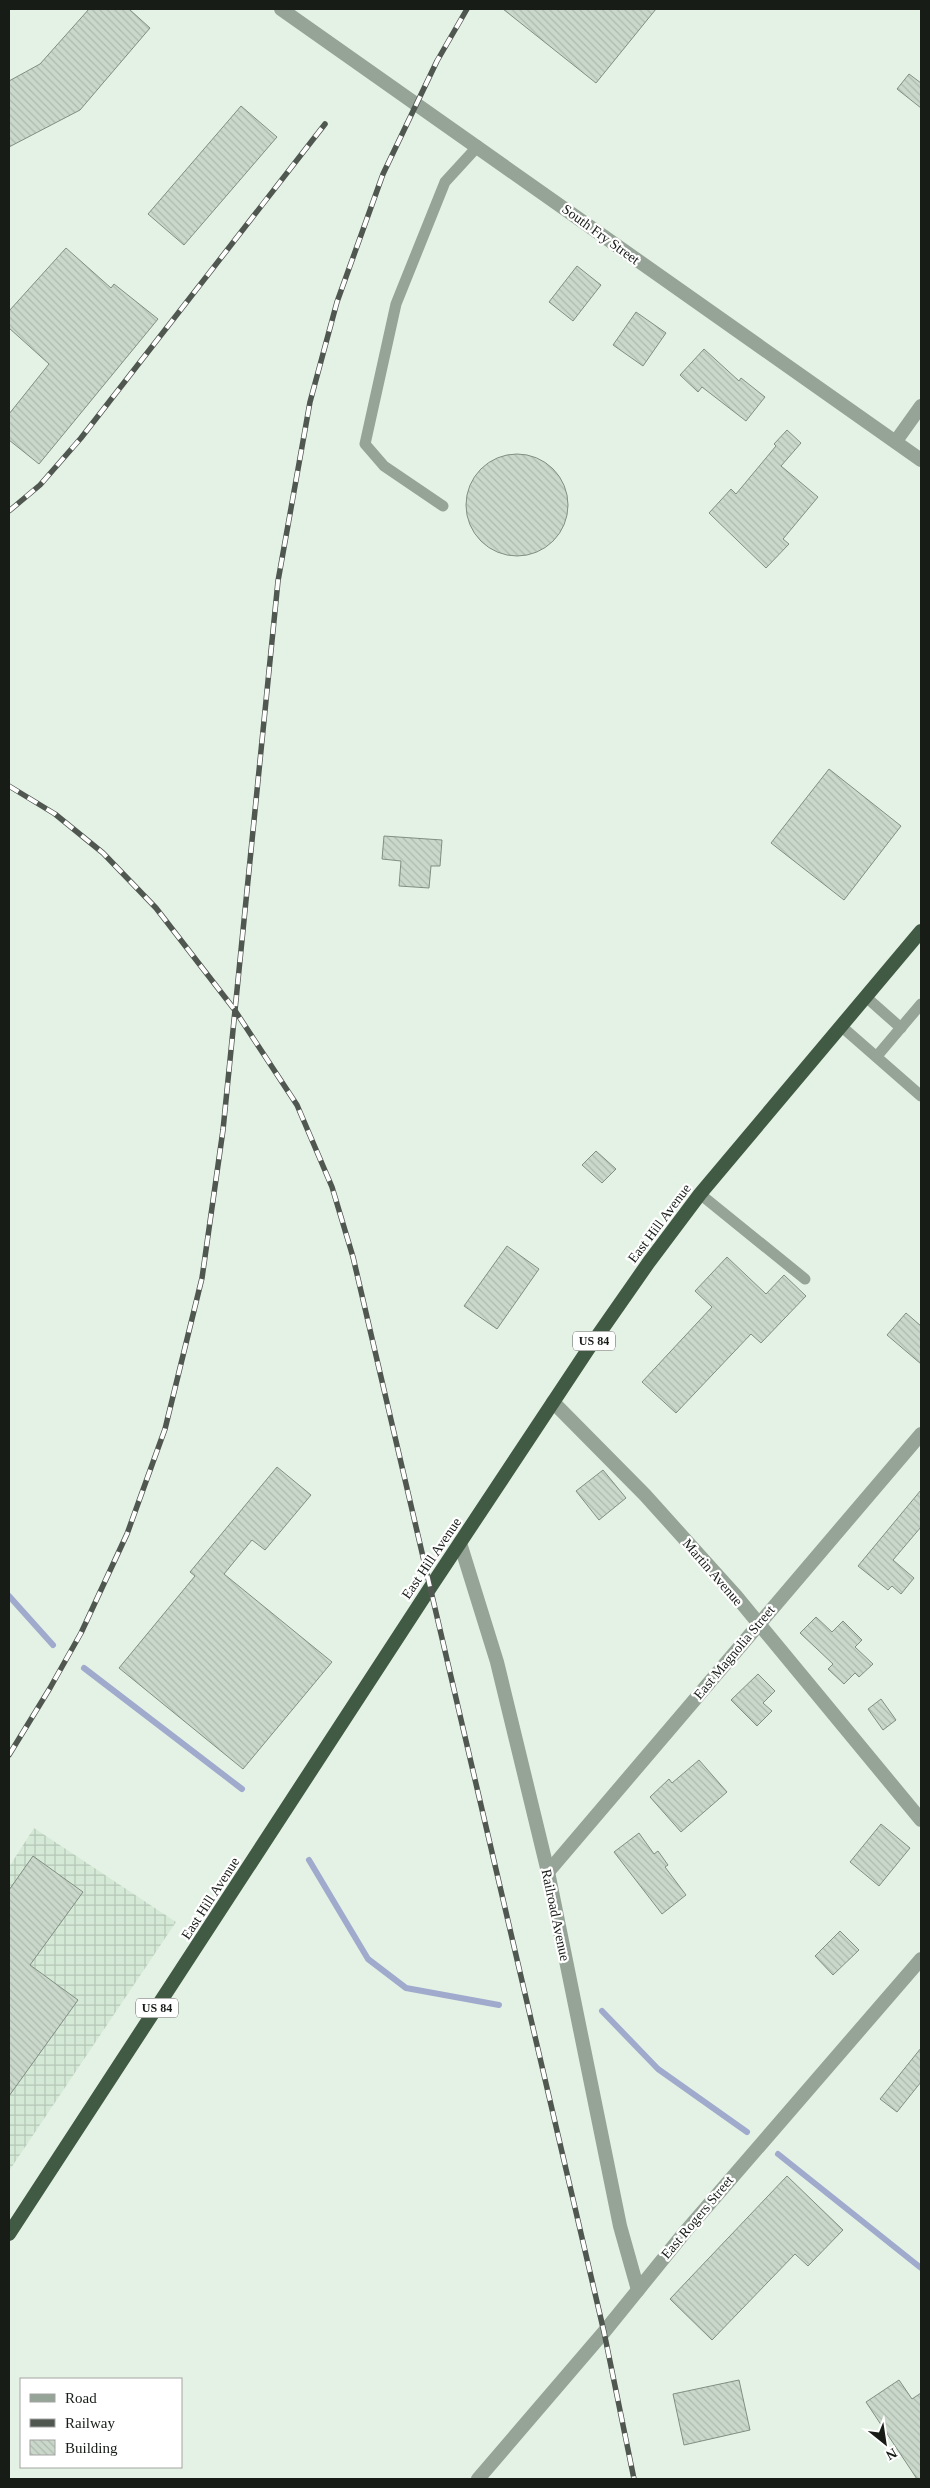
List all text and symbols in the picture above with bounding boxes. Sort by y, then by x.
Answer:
street label: South Fry Street [559,201,642,268]
street label: East Hill Avenue [625,1181,694,1266]
road number: US 84 [573,1332,615,1350]
street label: East Hill Avenue [399,1515,464,1602]
street label: Martin Avenue [680,1536,746,1609]
street label: East Magnolia Street [691,1602,778,1702]
street label: East Hill Avenue [178,1855,242,1942]
street label: Railroad Avenue [538,1868,573,1962]
road number: US 84 [136,1999,178,2018]
street label: East Rogers Street [658,2173,736,2262]
legend [20,2378,182,2468]
text: Road [65,2390,97,2406]
text: Railway [65,2415,115,2431]
north arrow [860,2418,910,2468]
text: Building [65,2440,118,2456]
text: N [883,2445,899,2463]

